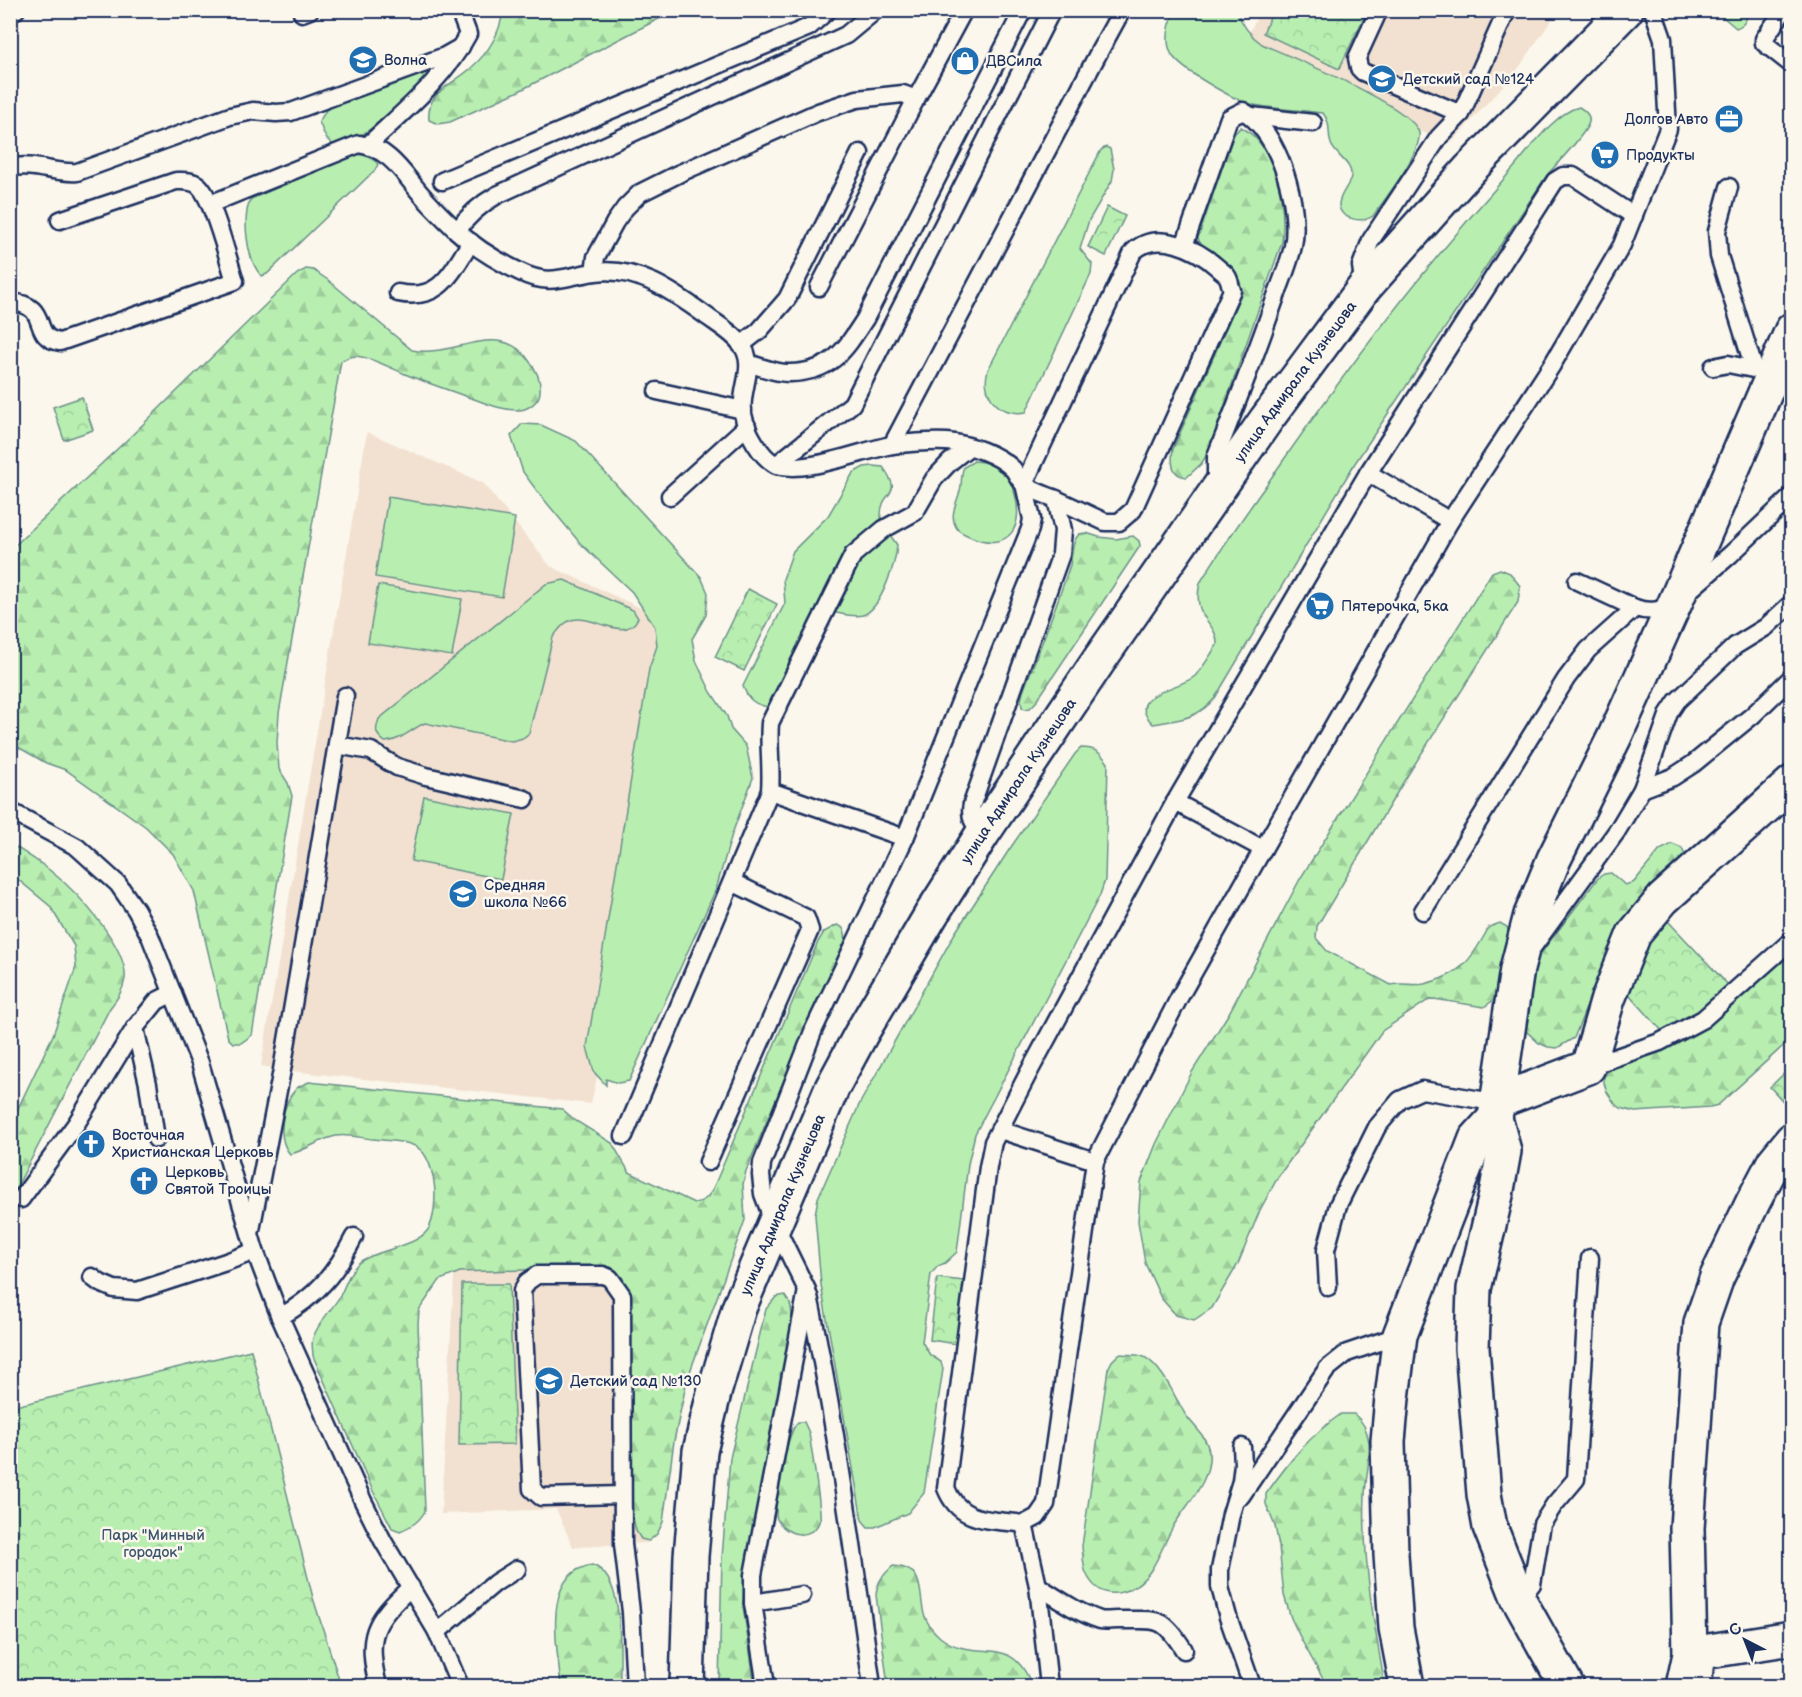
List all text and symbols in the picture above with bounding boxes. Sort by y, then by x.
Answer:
school or university icon: Волна [347,44,379,76]
shop icon: ДВСила [949,45,981,77]
place label: Волна [384,51,427,70]
place label: ДВСила [986,52,1042,71]
school or university icon: Детский сад №124 [1366,63,1398,95]
place label: Детский сад №124 [1403,70,1534,89]
office icon: Долгов Авто [1713,103,1745,135]
place label: Долгов Авто [1625,110,1708,129]
supermarket icon: Продукты [1589,139,1621,171]
place label: Продукты [1626,146,1695,165]
street label: улица Адмирала Кузнецова [1231,297,1361,466]
supermarket icon: Пятерочка, 5ка [1304,590,1336,622]
place label: Пятерочка, 5ка [1341,597,1449,616]
street label: улица Адмирала Кузнецова [957,695,1081,868]
place label: Средняя школа №66 [484,876,567,912]
school or university icon: Средняя школа №66 [447,878,479,910]
street label: улица Адмирала Кузнецова [736,1111,830,1298]
place label: Восточная Христианская Церковь [112,1126,274,1162]
church icon: Восточная Христианская Церковь [75,1128,107,1160]
place label: Церковь Святой Троицы [165,1163,271,1199]
church icon: Церковь Святой Троицы [128,1165,160,1197]
school or university icon: Детский сад №130 [533,1365,565,1397]
place label: Детский сад №130 [570,1372,702,1391]
park label: Парк "Минный городок" [101,1526,205,1562]
north arrow [1715,1610,1775,1670]
text: С [1725,1619,1746,1641]

